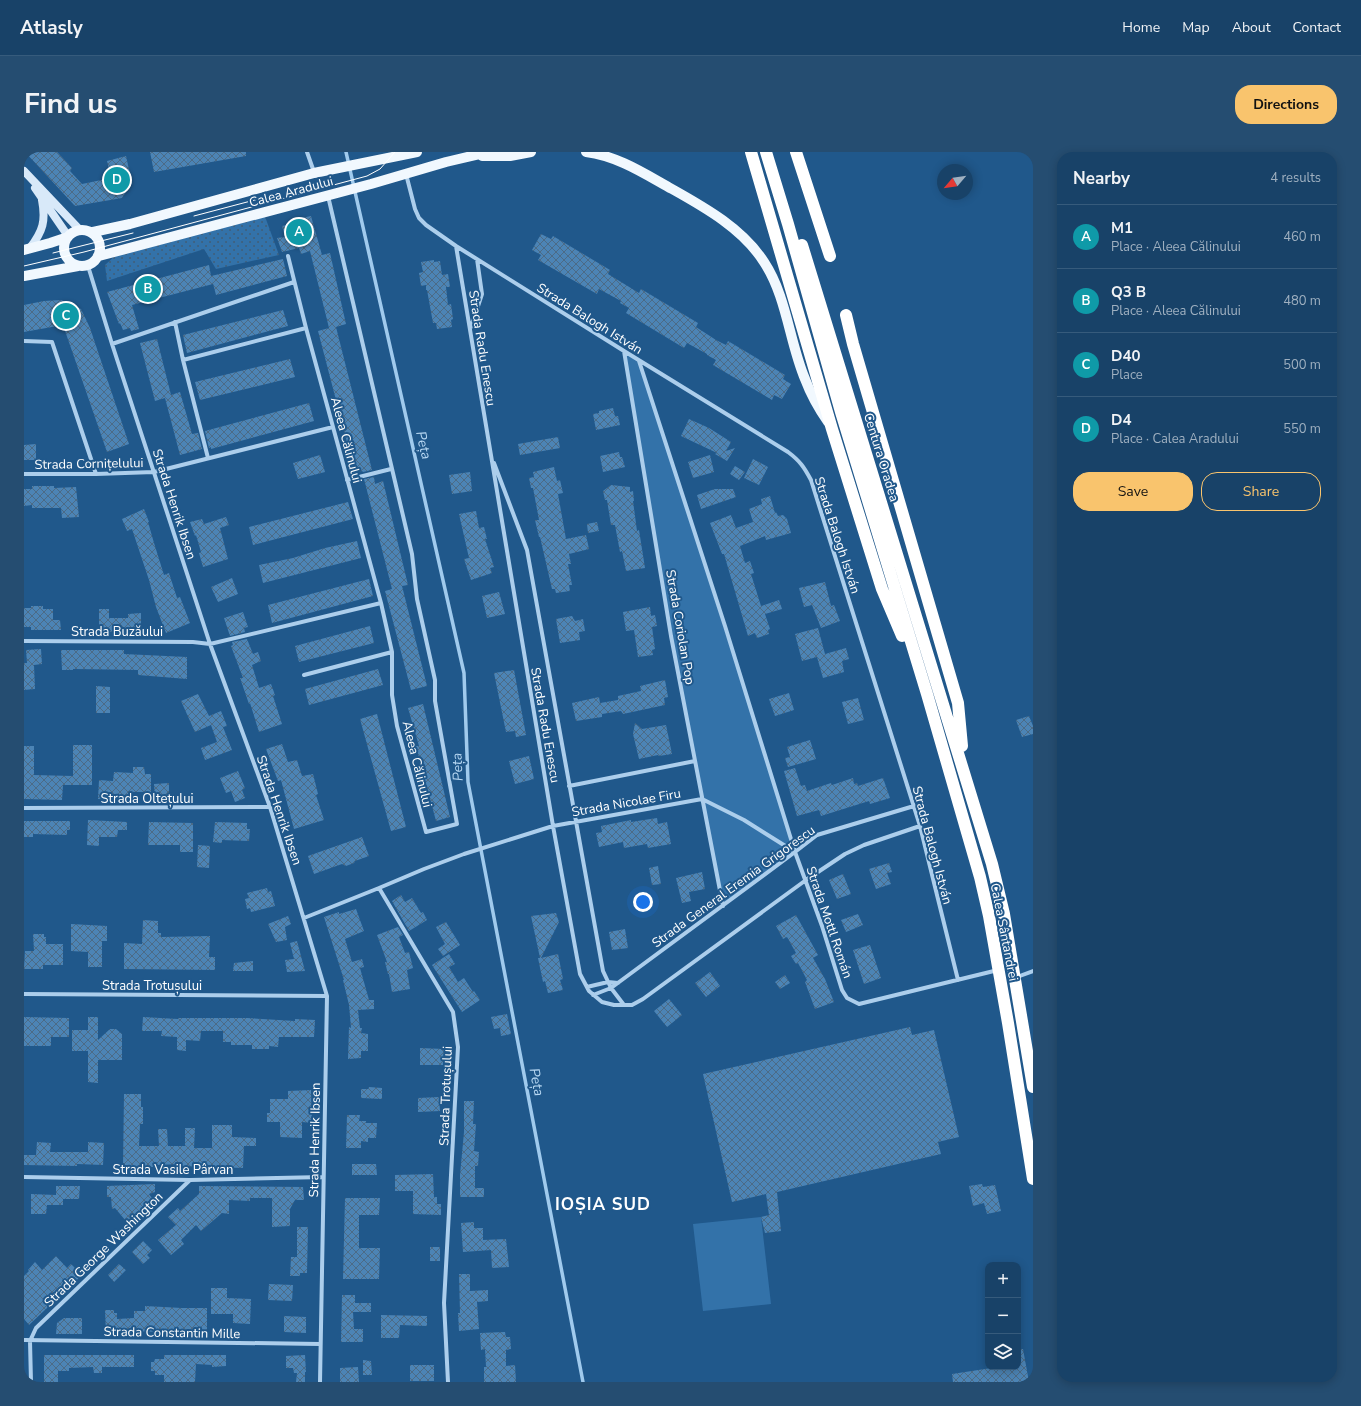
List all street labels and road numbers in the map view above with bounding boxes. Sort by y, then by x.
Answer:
street label: Calea Aradului [247,172,335,212]
street label: Strada Balogh István [533,279,646,359]
street label: Strada Radu Enescu [464,289,500,407]
street label: Aleea Călinului [326,395,366,485]
street label: Centura Oradea [859,411,903,504]
street label: Strada Henrik Ibsen [148,447,200,562]
street label: Strada Cornițelului [34,454,144,474]
street label: Strada Balogh István [810,475,864,596]
street label: Strada Coriolan Pop [661,568,699,686]
street label: Strada Buzăului [71,623,163,641]
street label: Strada Radu Enescu [526,666,564,784]
street label: Aleea Călinului [398,719,436,809]
street label: Strada Henrik Ibsen [252,753,306,868]
street label: Strada Balogh István [908,784,956,906]
street label: Strada Nicolae Firu [570,785,682,821]
street label: Strada Oltețului [101,790,193,808]
street label: Strada General Eremia Grigorescu [648,821,819,952]
street label: Strada Mottl Román [801,864,857,981]
street label: Calea Sântandrei [986,882,1022,983]
street label: Strada Trotușului [102,977,202,995]
street label: Strada Trotușului [435,1046,457,1146]
street label: Strada Henrik Ibsen [305,1082,325,1198]
street label: Strada Vasile Pârvan [113,1161,233,1179]
street label: Strada George Washington [40,1188,167,1311]
street label: Strada Constantin Mille [103,1323,241,1343]

